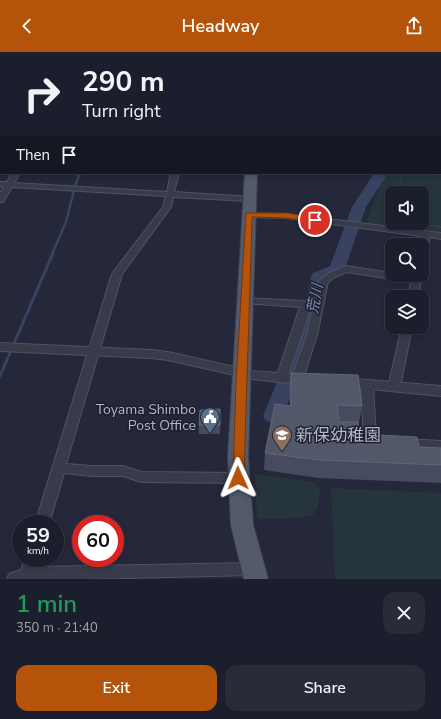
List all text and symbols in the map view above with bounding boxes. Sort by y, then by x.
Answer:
text: Headway [182,14,259,38]
icon: back [16,15,38,37]
icon: share [403,15,425,37]
text: 290 m [82,63,165,101]
icon: right [16,68,68,120]
text: Turn right [82,99,161,123]
icon: arrive [58,144,80,166]
text: Then [16,145,50,165]
map controls [385,186,429,334]
button: sound [385,186,429,230]
pin [298,203,332,237]
icon: arrive [304,209,326,231]
button: search [385,238,429,282]
water label: 荒川 [303,281,328,316]
button: layers [385,290,429,334]
place label: Toyama Shimbo Post Office [96,400,196,435]
public building icon: Toyama Shimbo Post Office [199,406,221,434]
school or university icon: 新保幼稚園 [271,424,293,452]
place label: 新保幼稚園 [296,424,381,447]
position arrow [217,457,259,499]
speed limit sign: 60 [72,515,124,567]
text: 59 [26,522,50,549]
text: km/h [27,544,49,558]
text: 1 min [16,588,77,620]
button: close [383,592,425,634]
text: 350 m · 21:40 [16,619,98,637]
button: Exit [16,665,217,711]
button: Share [225,665,425,711]

